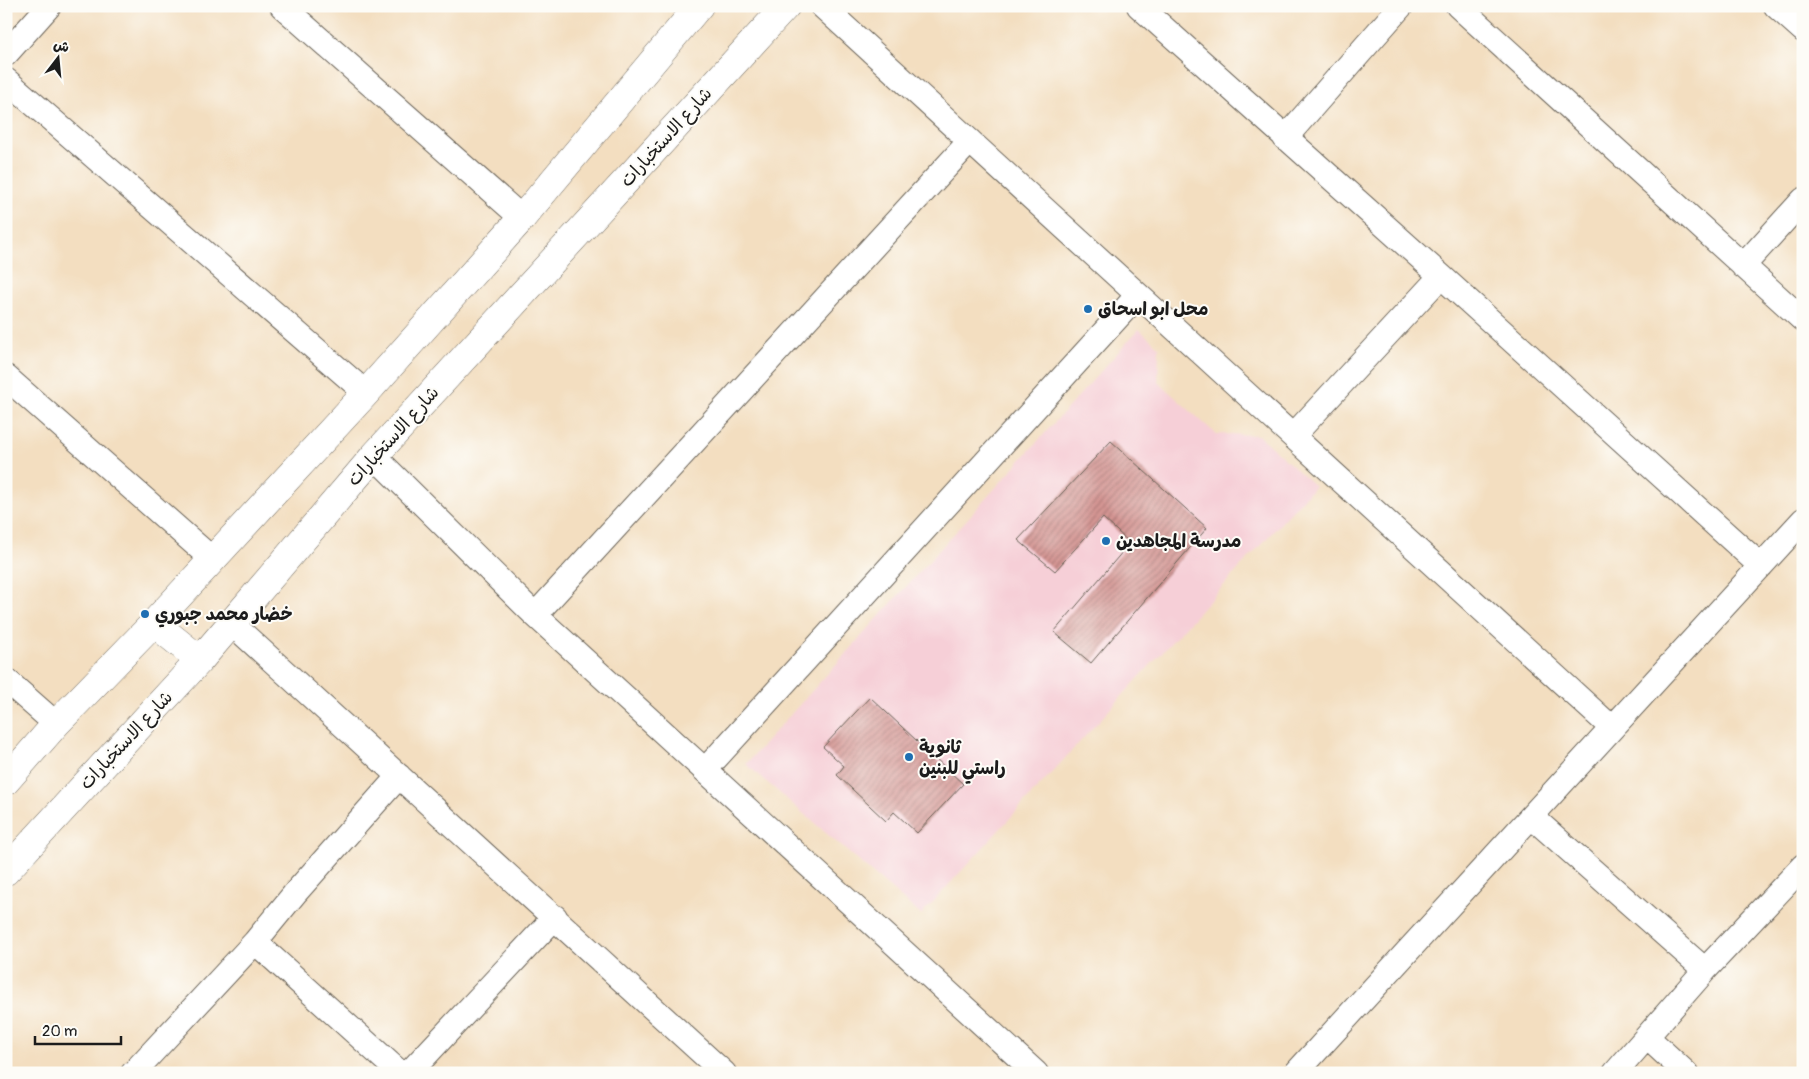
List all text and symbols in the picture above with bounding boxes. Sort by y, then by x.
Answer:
north arrow [32,32,82,82]
text: ش [52,36,71,56]
street label: شارع الاستخبارات [615,83,717,192]
place label: محل ابو اسحاق [1098,298,1208,321]
marker: محل ابو اسحاق [1082,303,1094,315]
street label: شارع الاستخبارات [342,382,444,491]
place label: مدرسة المجاهدين [1116,530,1241,553]
marker: مدرسة المجاهدين [1100,535,1112,547]
place label: خضار محمد جبوري [155,603,293,628]
marker: خضار محمد جبوري [139,608,151,620]
street label: شارع الاستخبارات [75,686,178,795]
place label: ثانوية راستي للبنين [919,736,1006,784]
marker: ثانوية راستي للبنين [903,751,915,763]
scale bar [35,1014,121,1046]
text: 20 m [42,1022,77,1041]

